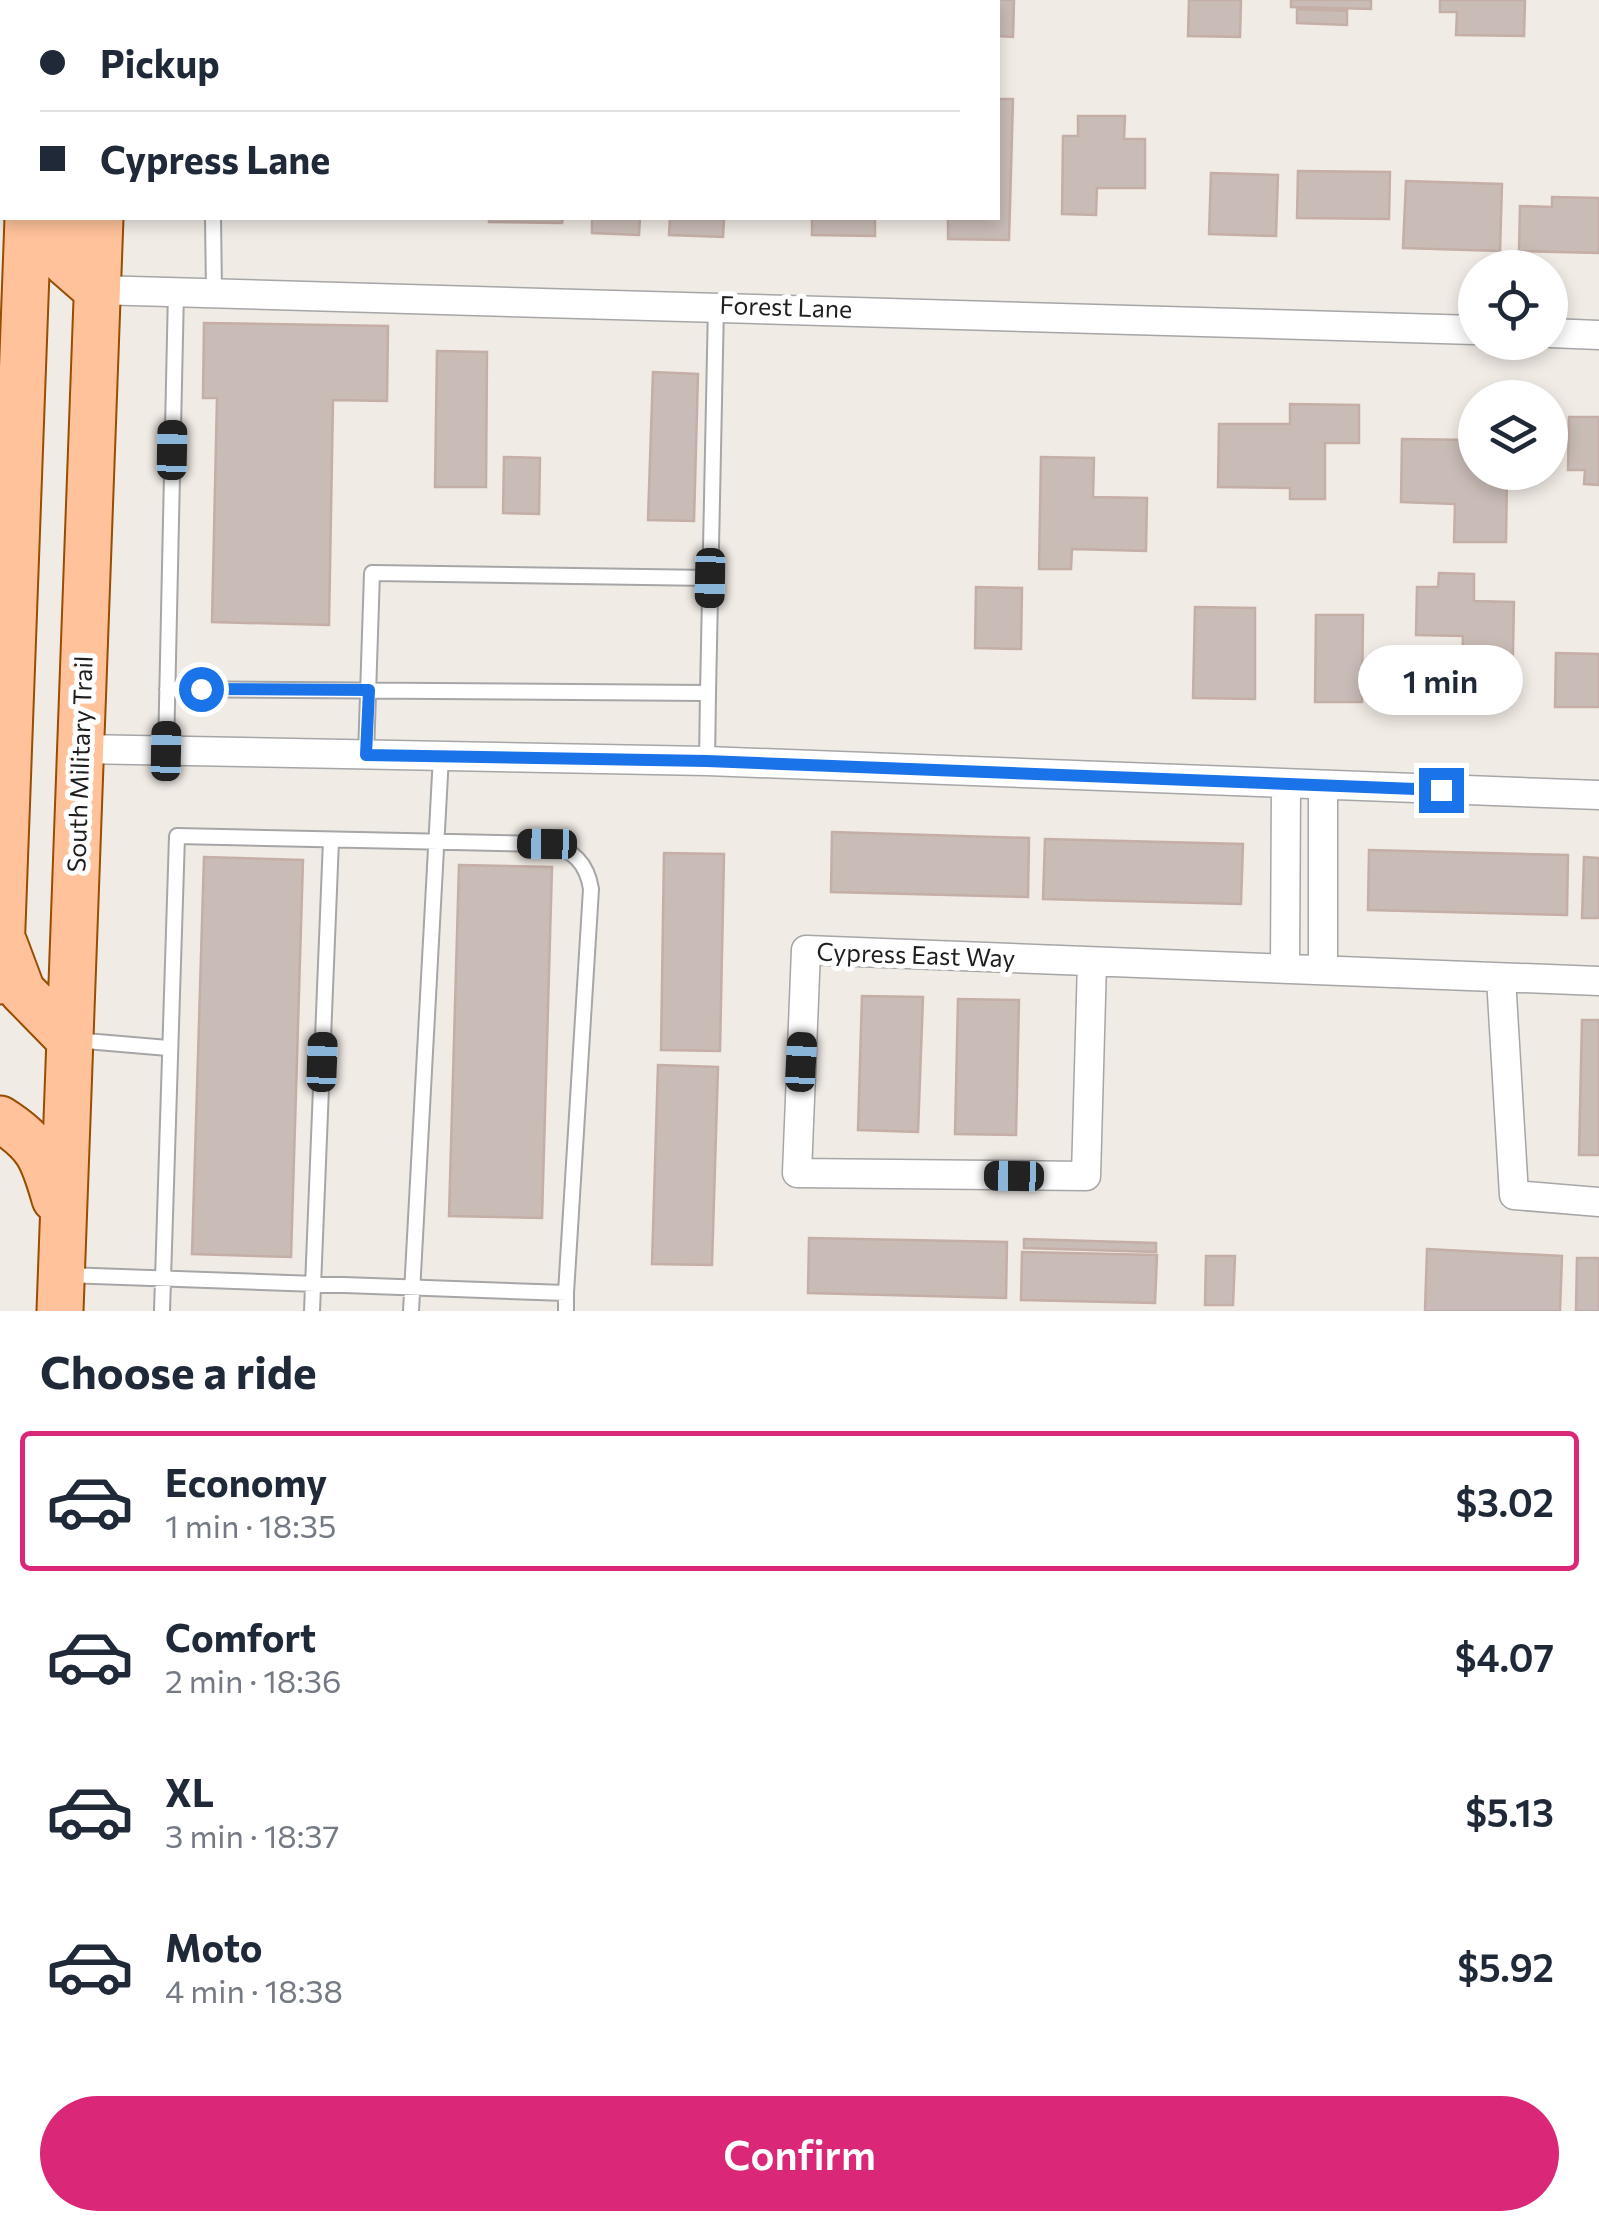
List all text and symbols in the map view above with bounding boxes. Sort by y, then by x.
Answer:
text: Pickup [100,39,220,86]
text: Cypress Lane [100,135,330,182]
map controls [1458,250,1568,490]
button: locate [1458,250,1568,360]
street label: Forest Lane [719,289,853,323]
button: layers [1458,380,1568,490]
car [156,420,188,480]
car [694,548,726,608]
callout: 1 min [1358,645,1524,715]
street label: South Military Trail [60,655,98,873]
text: 1 min [1403,660,1478,700]
route start [179,667,224,712]
car [150,721,182,781]
route end [1419,768,1464,813]
car [517,828,577,860]
street label: Cypress East Way [816,936,1016,972]
car [306,1031,338,1093]
car [784,1031,818,1093]
car [984,1160,1044,1192]
text: Choose a ride [40,1343,317,1398]
icon: car [45,1456,135,1546]
text: Economy [165,1458,327,1505]
text: $3.02 [1455,1478,1554,1525]
text: 1 min · 18:35 [165,1505,336,1545]
icon: car [45,1611,135,1701]
text: Comfort [165,1613,316,1660]
text: $4.07 [1455,1633,1554,1680]
text: 2 min · 18:36 [165,1660,342,1700]
icon: car [45,1766,135,1856]
text: XL [165,1768,214,1815]
text: $5.13 [1465,1788,1554,1835]
text: 3 min · 18:37 [165,1815,339,1855]
icon: car [45,1921,135,2011]
text: Moto [165,1923,263,1970]
text: $5.92 [1457,1943,1554,1990]
text: 4 min · 18:38 [165,1970,343,2010]
button: Confirm [40,2096,1559,2211]

